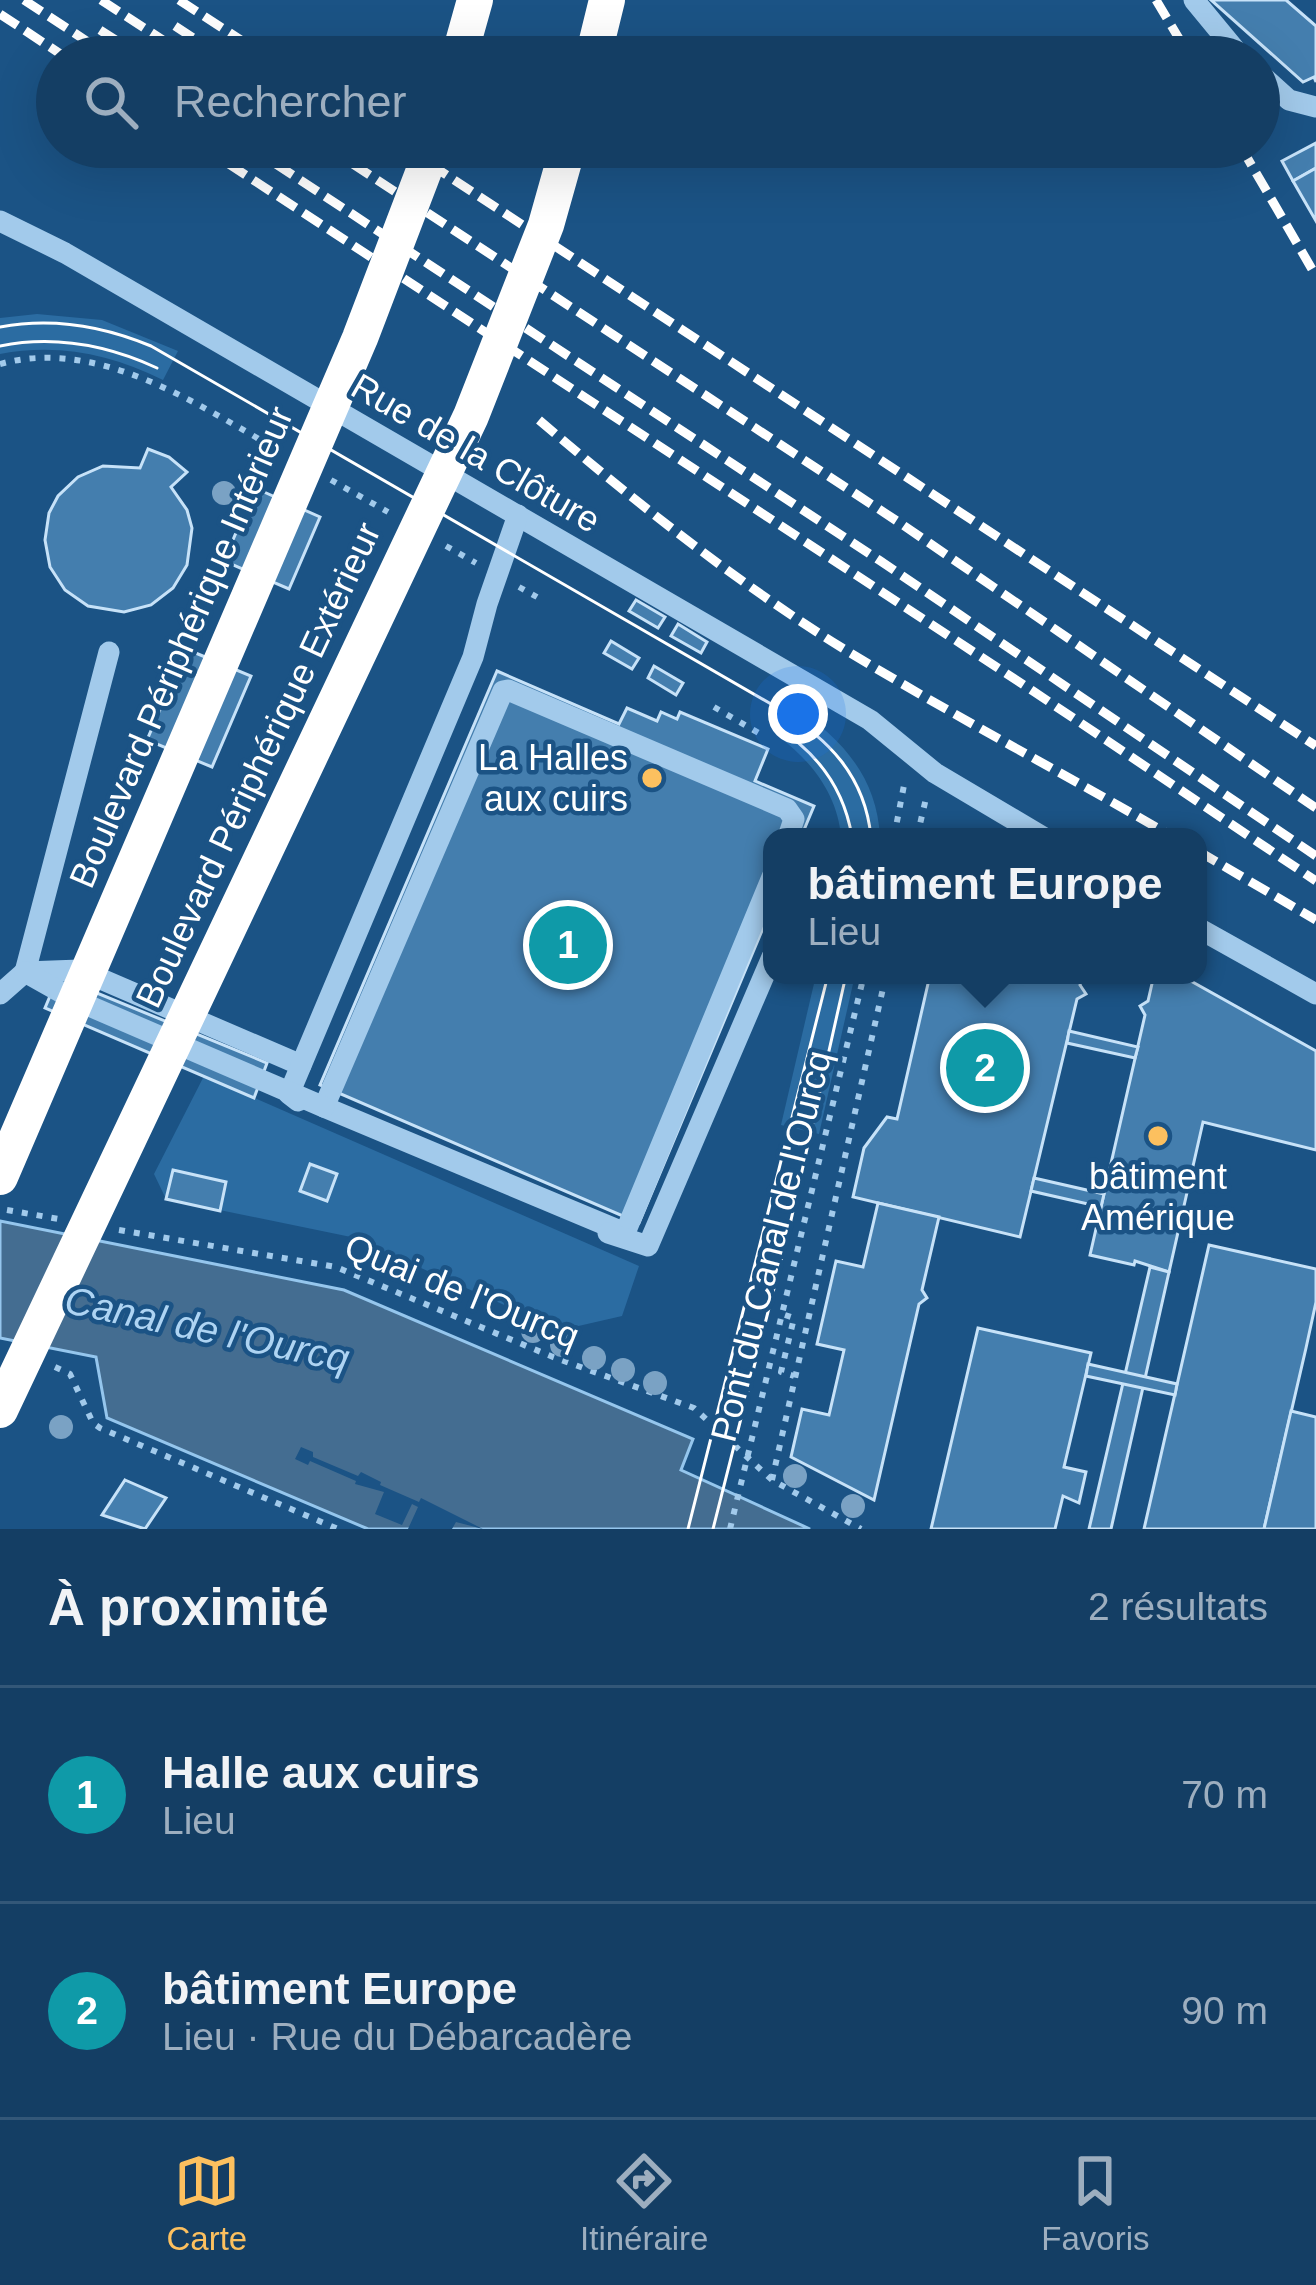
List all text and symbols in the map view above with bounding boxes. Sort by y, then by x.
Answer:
search box [36,36,1280,168]
icon: search [78,69,144,135]
text: Rechercher [174,76,407,127]
street label: Rue de la Clôture [344,365,608,541]
street label: Boulevard Périphérique Intérieur [61,400,301,894]
street label: Boulevard Périphérique Extérieur [127,516,389,1014]
your location [768,684,828,744]
place label: La Halles aux cuirs [478,737,628,819]
marker: La Halles aux cuirs [639,765,665,791]
popup [763,828,1207,984]
text: bâtiment Europe [807,858,1163,909]
pin: 1 [529,900,607,990]
text: Lieu [807,910,881,953]
pin: 2 [946,1023,1024,1113]
street label: Pont du Canal de l'Ourcq [703,1046,839,1446]
marker: bâtiment Amérique [1145,1123,1171,1149]
place label: bâtiment Amérique [1081,1156,1235,1238]
street label: Quai de l'Ourcq [339,1225,585,1357]
water label: Canal de l'Ourcq [61,1278,353,1380]
text: À proximité [48,1579,329,1636]
text: 2 résultats [1088,1585,1268,1628]
text: Halle aux cuirs [162,1747,480,1798]
text: 1 [76,1773,98,1816]
text: 70 m [1181,1773,1268,1816]
text: Lieu [162,1799,236,1842]
text: bâtiment Europe [162,1963,517,2014]
text: 2 [76,1989,98,2032]
text: 90 m [1181,1989,1268,2032]
text: Lieu · Rue du Débarcadère [162,2015,632,2058]
tab: Carte [166,2148,247,2258]
tab: Itinéraire [580,2148,708,2258]
tab: Favoris [1041,2148,1150,2258]

